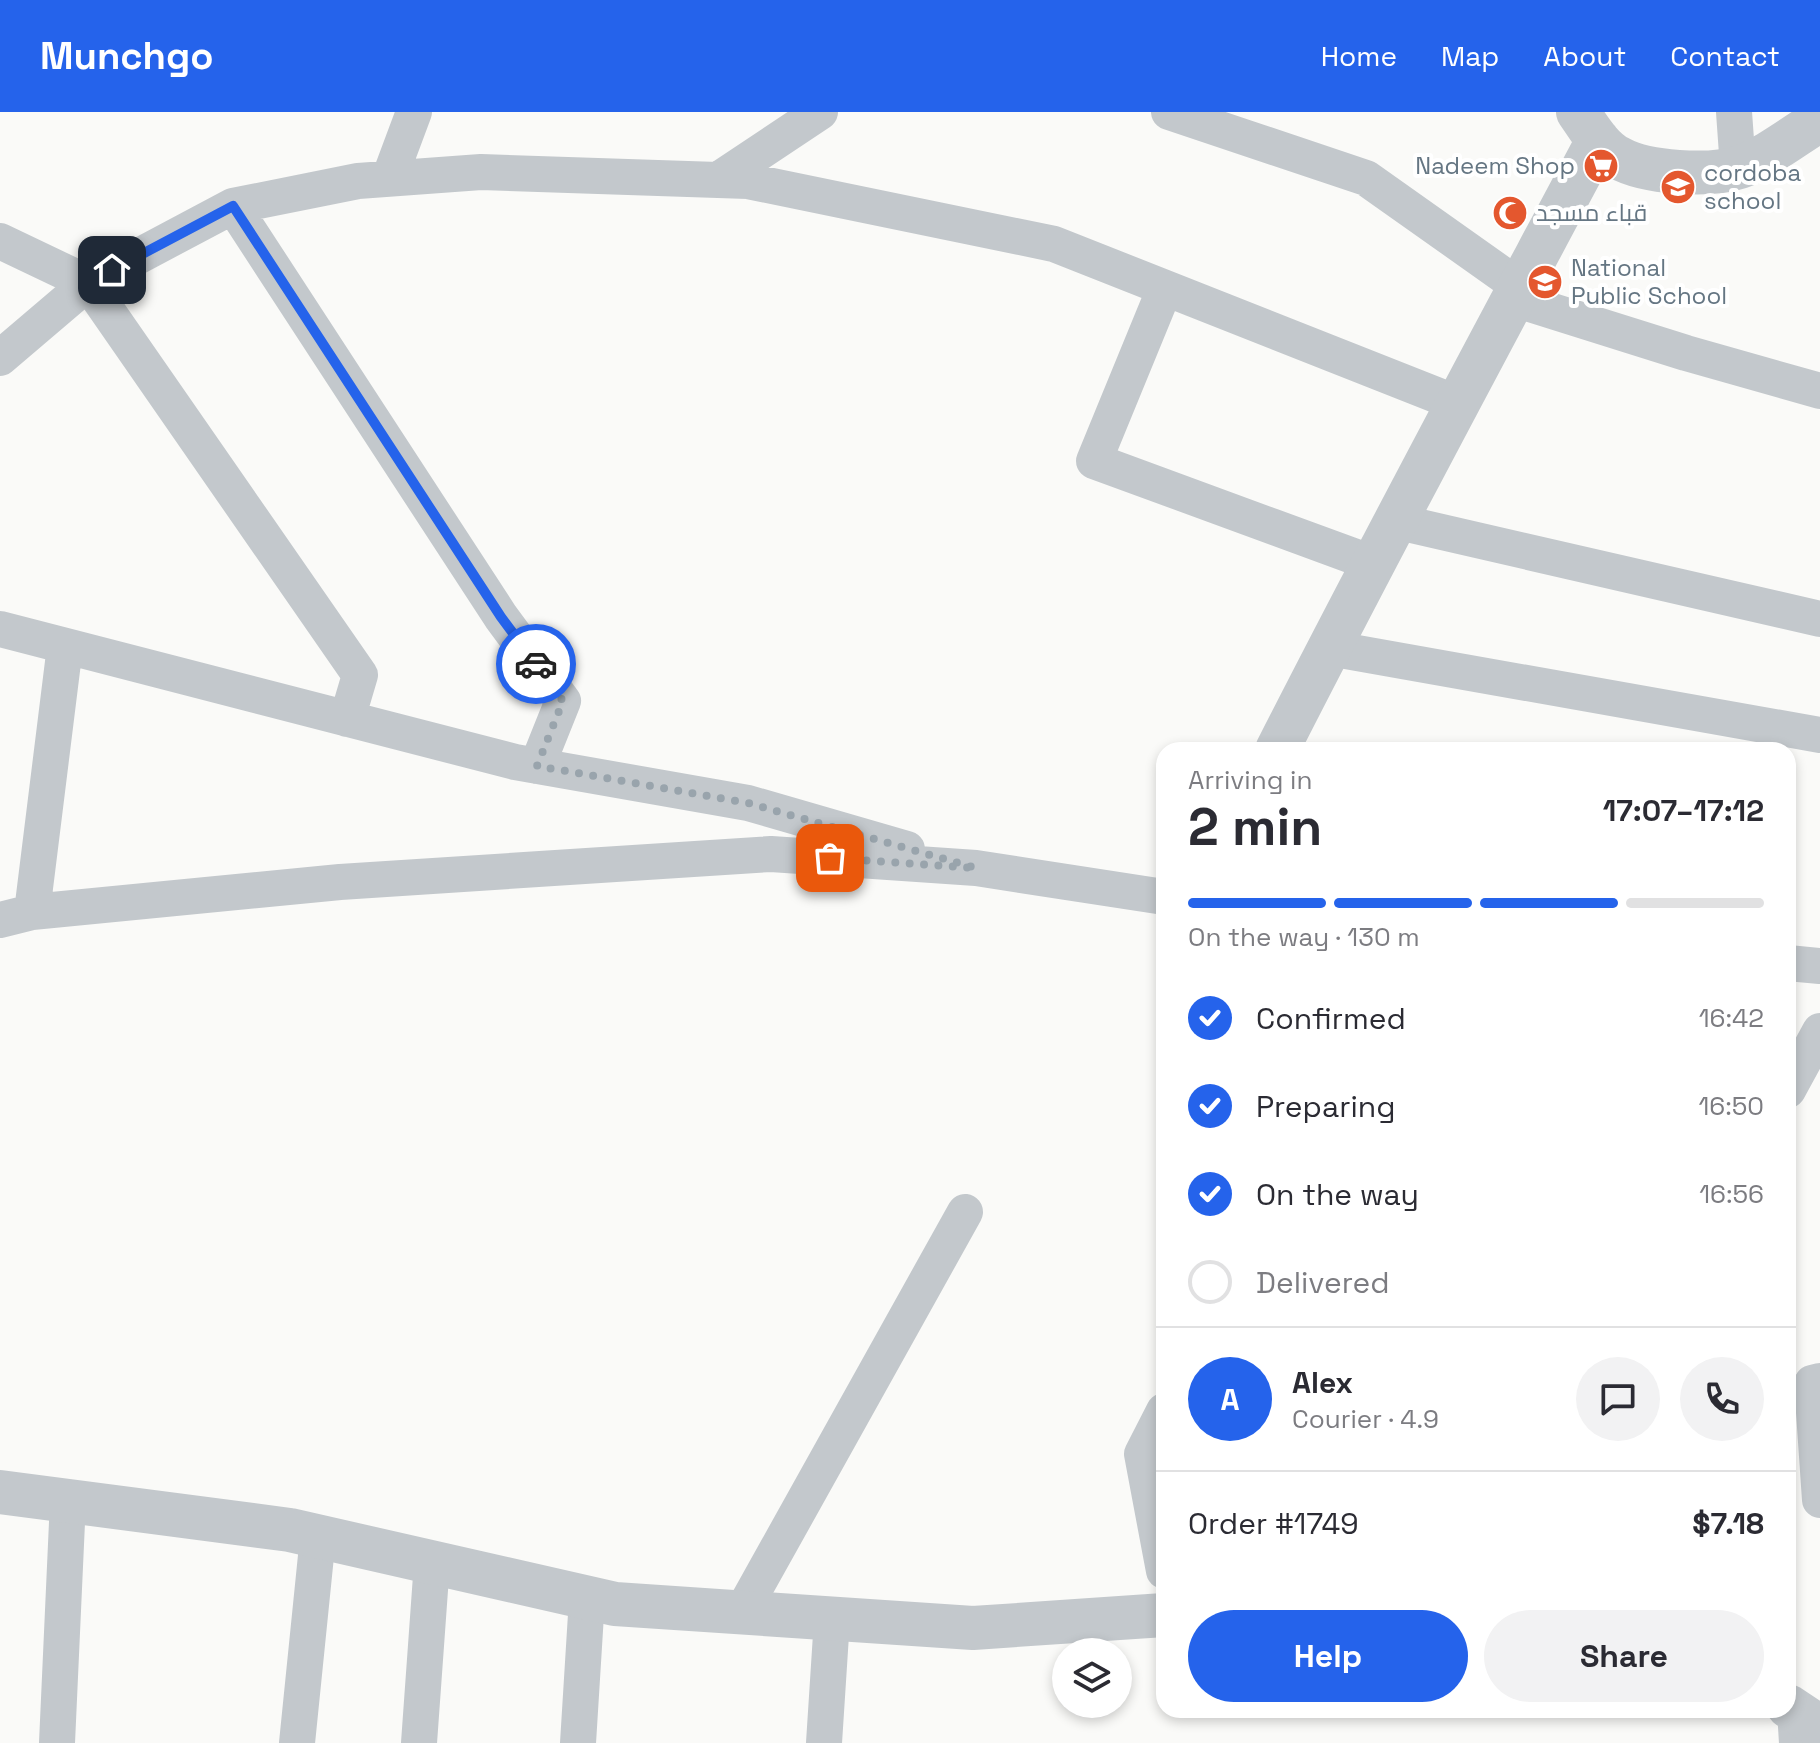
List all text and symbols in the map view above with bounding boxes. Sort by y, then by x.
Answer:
text: Munchgo [40,32,214,80]
text: Home [1321,38,1397,74]
text: Map [1441,38,1499,74]
text: About [1543,38,1626,74]
text: Contact [1670,38,1780,74]
supermarket icon: Nadeem Shop [1582,147,1620,185]
place label: Nadeem Shop [1415,150,1575,181]
place label: cordoba school [1704,157,1802,216]
school or university icon: cordoba school [1659,168,1697,206]
mosque icon: قباء مسجد [1491,194,1529,232]
place label: قباء مسجد [1536,197,1647,228]
pin [78,236,146,304]
icon: home [90,248,134,292]
place label: National Public School [1571,252,1727,311]
school or university icon: National Public School [1526,263,1564,301]
courier [496,624,576,704]
icon: car [514,642,558,686]
text: Arriving in [1188,763,1312,797]
text: 17:07–17:12 [1603,791,1764,830]
text: 2 min [1188,794,1322,860]
pin [796,824,864,892]
icon: bag [808,836,852,880]
text: On the way · 130 m [1188,920,1420,954]
icon: check [1188,996,1232,1040]
text: Confirmed [1256,999,1406,1038]
text: 16:42 [1699,1001,1764,1035]
icon: check [1188,1084,1232,1128]
text: Preparing [1256,1087,1395,1126]
text: 16:50 [1698,1089,1764,1123]
icon: check [1188,1172,1232,1216]
text: On the way [1256,1175,1419,1214]
text: 16:56 [1699,1177,1764,1211]
text: Delivered [1256,1263,1390,1302]
button: chat [1576,1357,1660,1441]
button: phone [1680,1357,1764,1441]
text: Alex [1292,1363,1353,1402]
text: A [1220,1380,1240,1419]
text: Courier · 4.9 [1292,1402,1439,1436]
text: Order #1749 [1188,1504,1359,1543]
text: $7.18 [1692,1504,1764,1543]
button: Help [1188,1610,1468,1702]
button: Share [1484,1610,1764,1702]
map controls [1052,1638,1132,1718]
button: layers [1052,1638,1132,1718]

